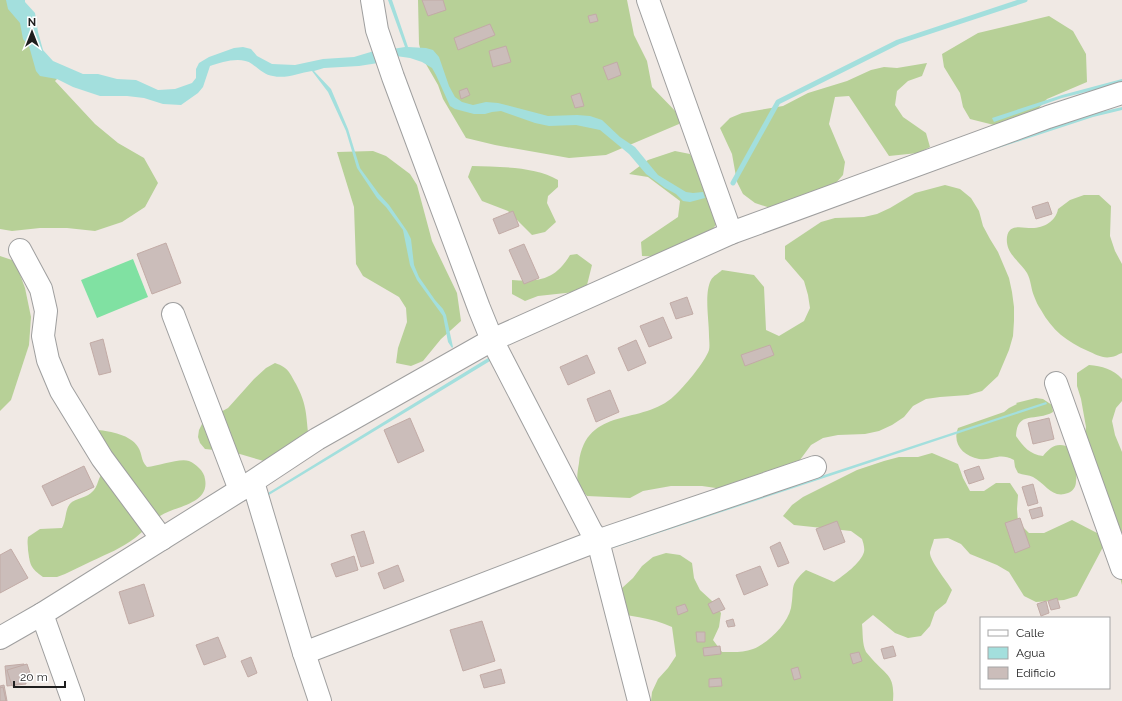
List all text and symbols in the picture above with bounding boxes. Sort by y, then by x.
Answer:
north arrow [12,12,52,52]
text: N [28,16,36,29]
legend [980,617,1110,689]
text: Calle [1016,626,1044,640]
text: Agua [1016,646,1045,660]
scale bar [14,663,65,689]
text: Edificio [1016,666,1056,680]
text: 20 m [20,670,48,684]

